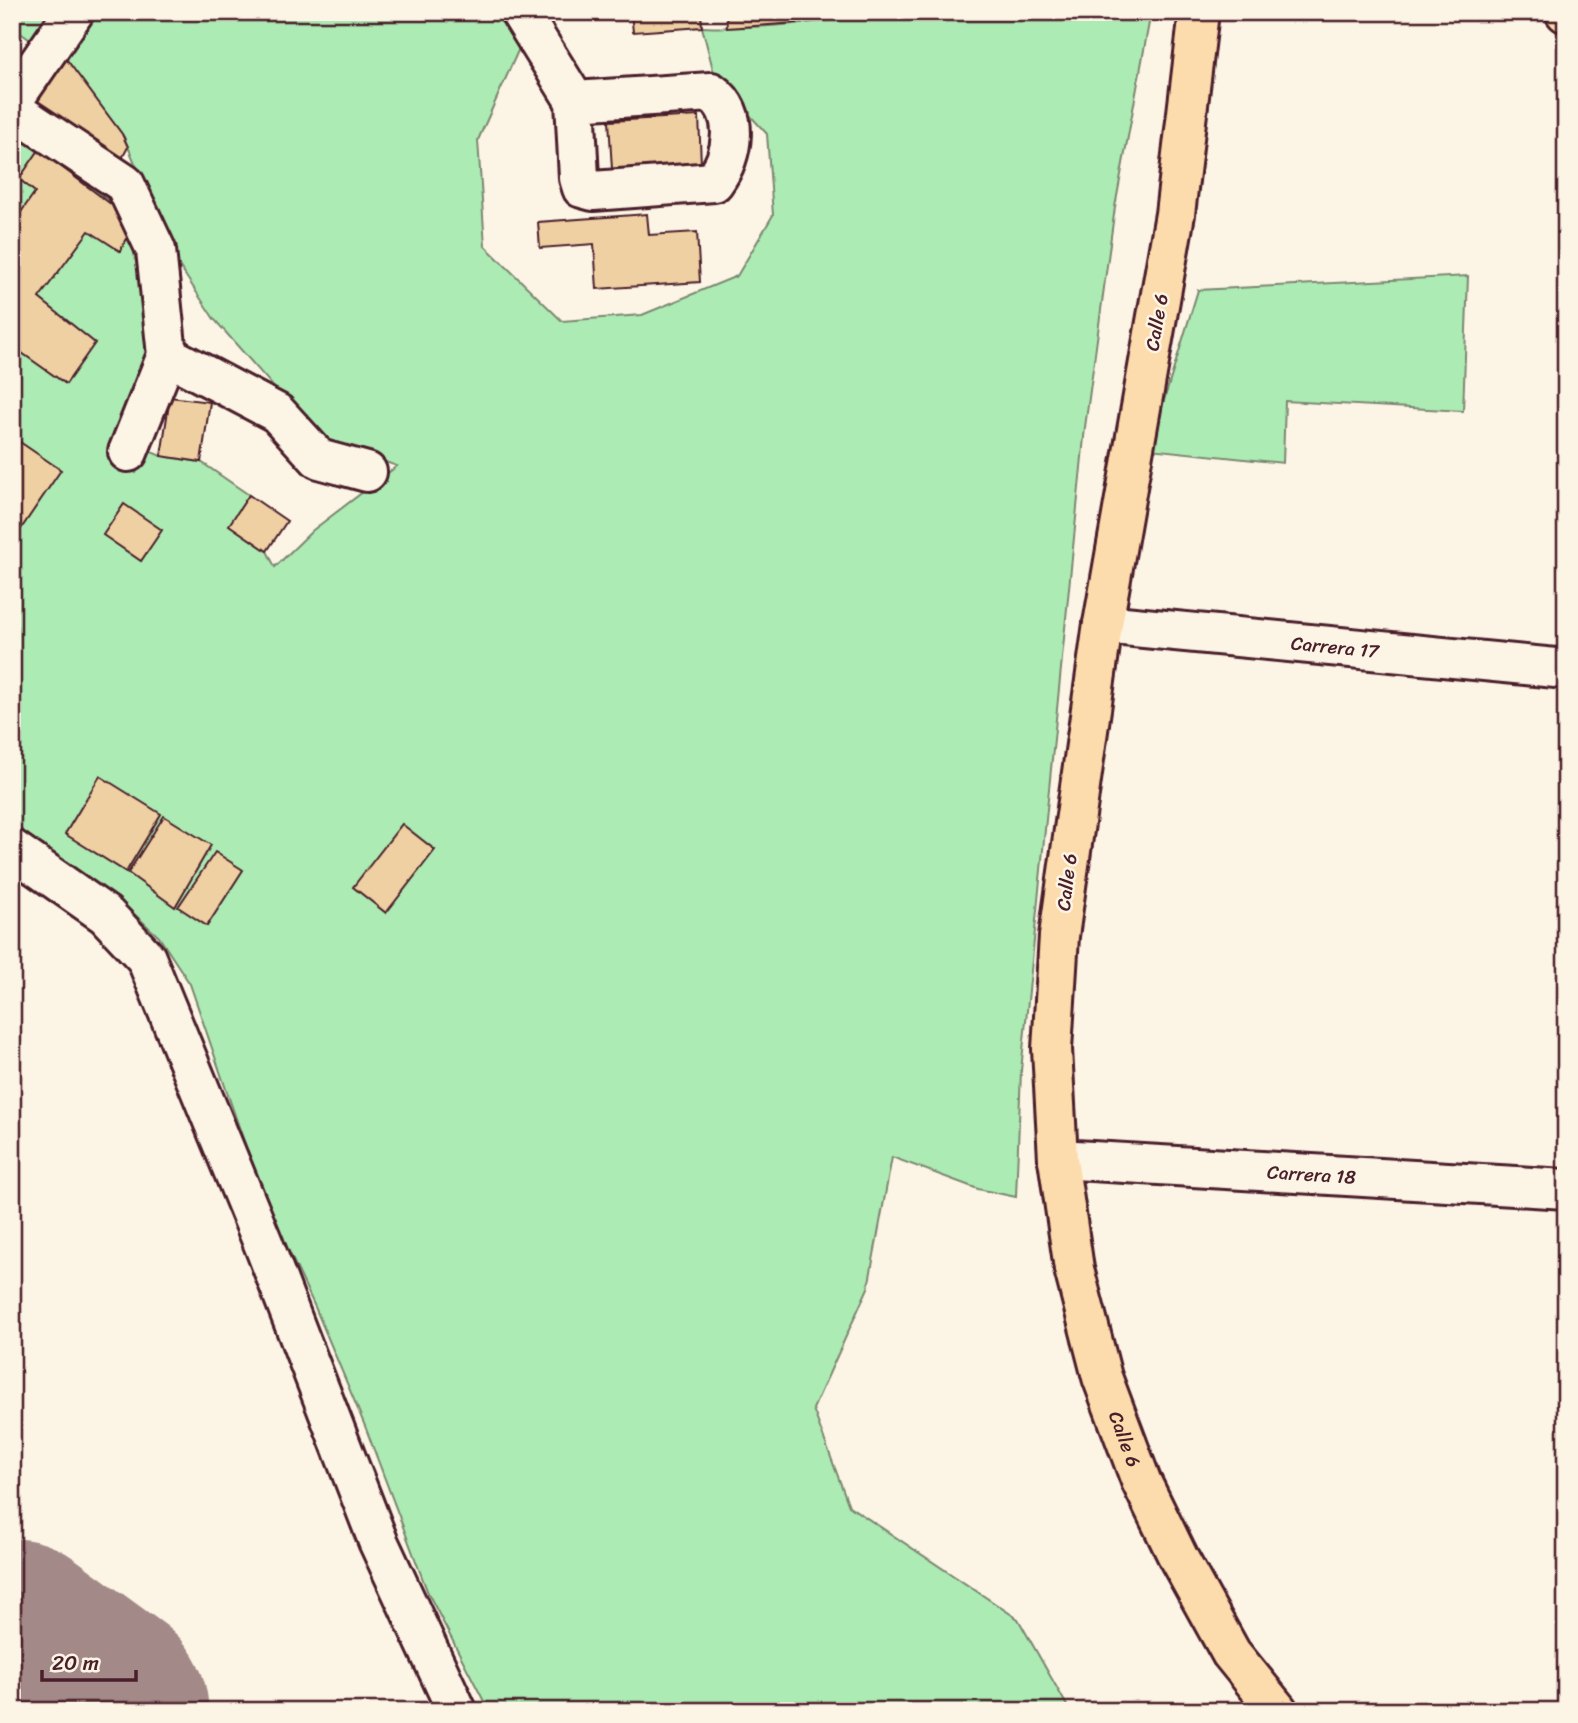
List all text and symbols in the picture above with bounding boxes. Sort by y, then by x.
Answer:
street label: Calle 6 [1135,291,1178,353]
street label: Carrera 17 [1289,626,1381,668]
street label: Calle 6 [1047,851,1086,913]
street label: Carrera 18 [1266,1155,1357,1194]
street label: Calle 6 [1099,1406,1150,1472]
scale bar [42,1639,136,1683]
text: 20 m [52,1644,99,1682]

